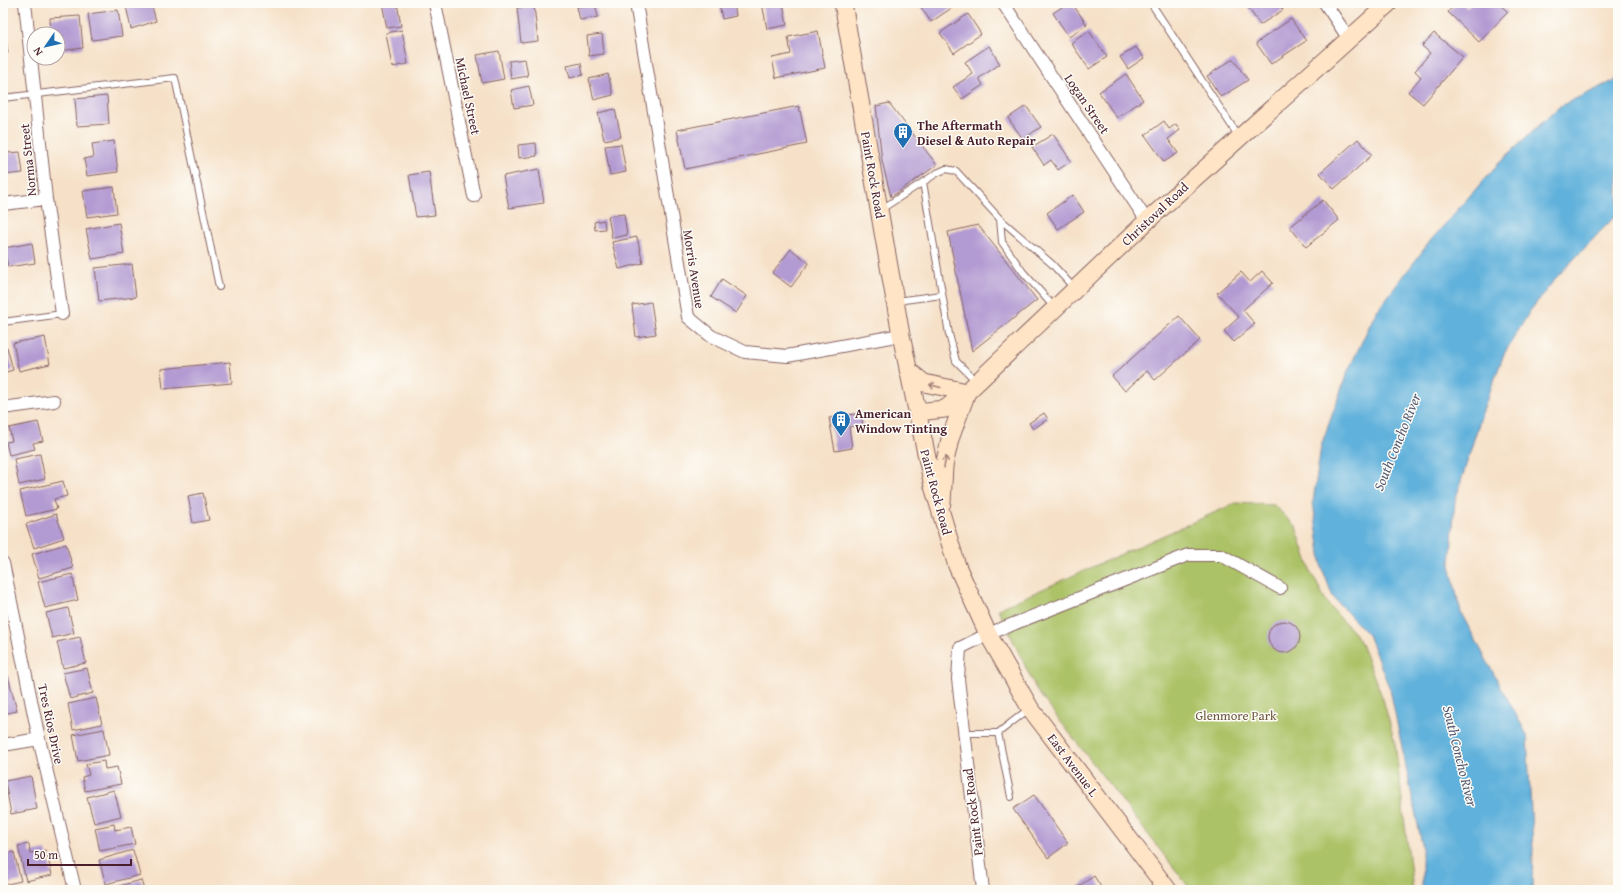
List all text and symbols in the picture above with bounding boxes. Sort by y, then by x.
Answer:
north arrow [26,26,66,66]
text: N [29,44,46,59]
street label: Michael Street [451,55,486,137]
street label: Logan Street [1060,70,1114,138]
place label: The Aftermath Diesel & Auto Repair [917,116,1036,150]
building icon: The Aftermath Diesel & Auto Repair [892,121,914,149]
street label: Norma Street [15,122,41,197]
street label: Paint Rock Road [856,130,890,220]
street label: Christoval Road [1117,178,1193,250]
street label: Morris Avenue [678,228,710,310]
one-way arrow [929,382,942,390]
water label: South Concho River [1368,390,1426,494]
place label: American Window Tinting [855,404,947,438]
building icon: American Window Tinting [830,409,852,437]
street label: Paint Rock Road [915,447,957,537]
one-way arrow [941,456,949,469]
street label: Tres Rios Drive [33,682,69,766]
water label: South Concho River [1438,703,1482,809]
park label: Glenmore Park [1195,706,1277,725]
street label: East Avenue L [1043,730,1103,801]
street label: Paint Rock Road [958,767,988,857]
scale bar [28,841,131,867]
text: 50 m [34,846,58,863]

